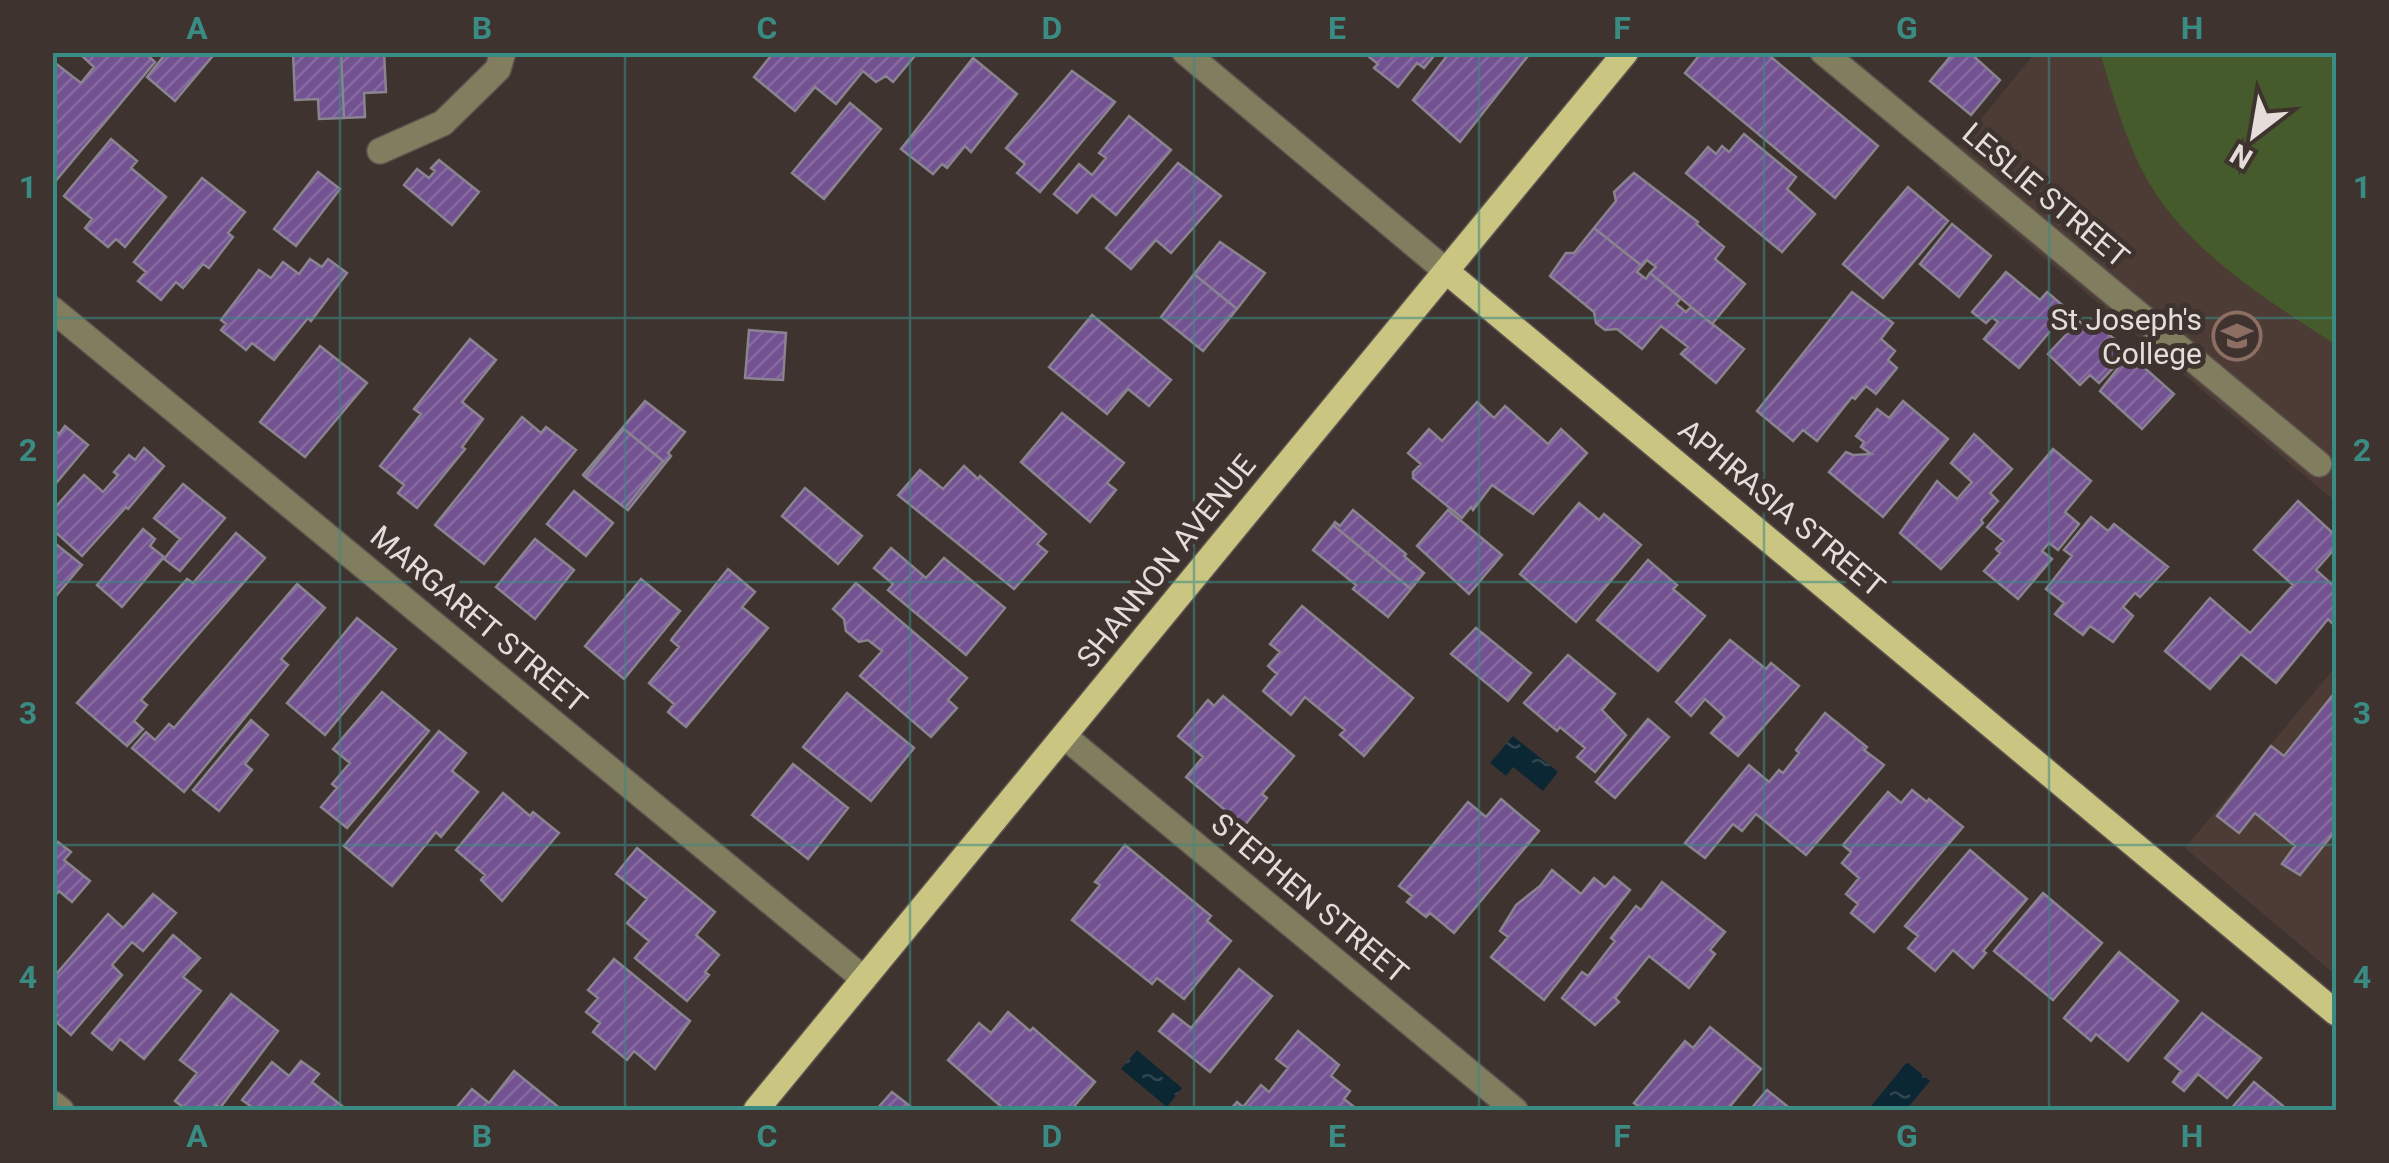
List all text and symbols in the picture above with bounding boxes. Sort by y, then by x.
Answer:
text: A [186,9,208,47]
text: B [472,9,492,47]
text: C [757,9,777,47]
text: D [1042,9,1062,47]
text: E [1328,9,1346,47]
text: F [1613,9,1631,47]
text: G [1896,9,1918,47]
text: H [2181,9,2203,47]
north arrow [2204,85,2304,185]
street label: LESLIE STREET [1956,115,2136,275]
text: N [2224,137,2258,175]
text: 1 [19,168,37,206]
text: 1 [2353,168,2371,206]
place label: St Joseph's College [2050,302,2202,371]
school or university icon: St Joseph's College [2211,310,2263,362]
street label: APHRASIA STREET [1672,412,1892,604]
text: 2 [19,431,37,469]
text: 2 [2353,431,2371,469]
street label: SHANNON AVENUE [1069,448,1263,674]
street label: MARGARET STREET [364,518,594,720]
text: 3 [19,694,37,732]
text: 3 [2353,694,2371,732]
street label: STEPHEN STREET [1205,806,1415,990]
text: 4 [19,958,37,996]
text: 4 [2353,958,2371,996]
text: A [186,1117,208,1155]
text: B [472,1117,492,1155]
text: C [757,1117,777,1155]
text: D [1042,1117,1062,1155]
text: E [1328,1117,1346,1155]
text: F [1613,1117,1631,1155]
text: G [1896,1117,1918,1155]
text: H [2181,1117,2203,1155]

